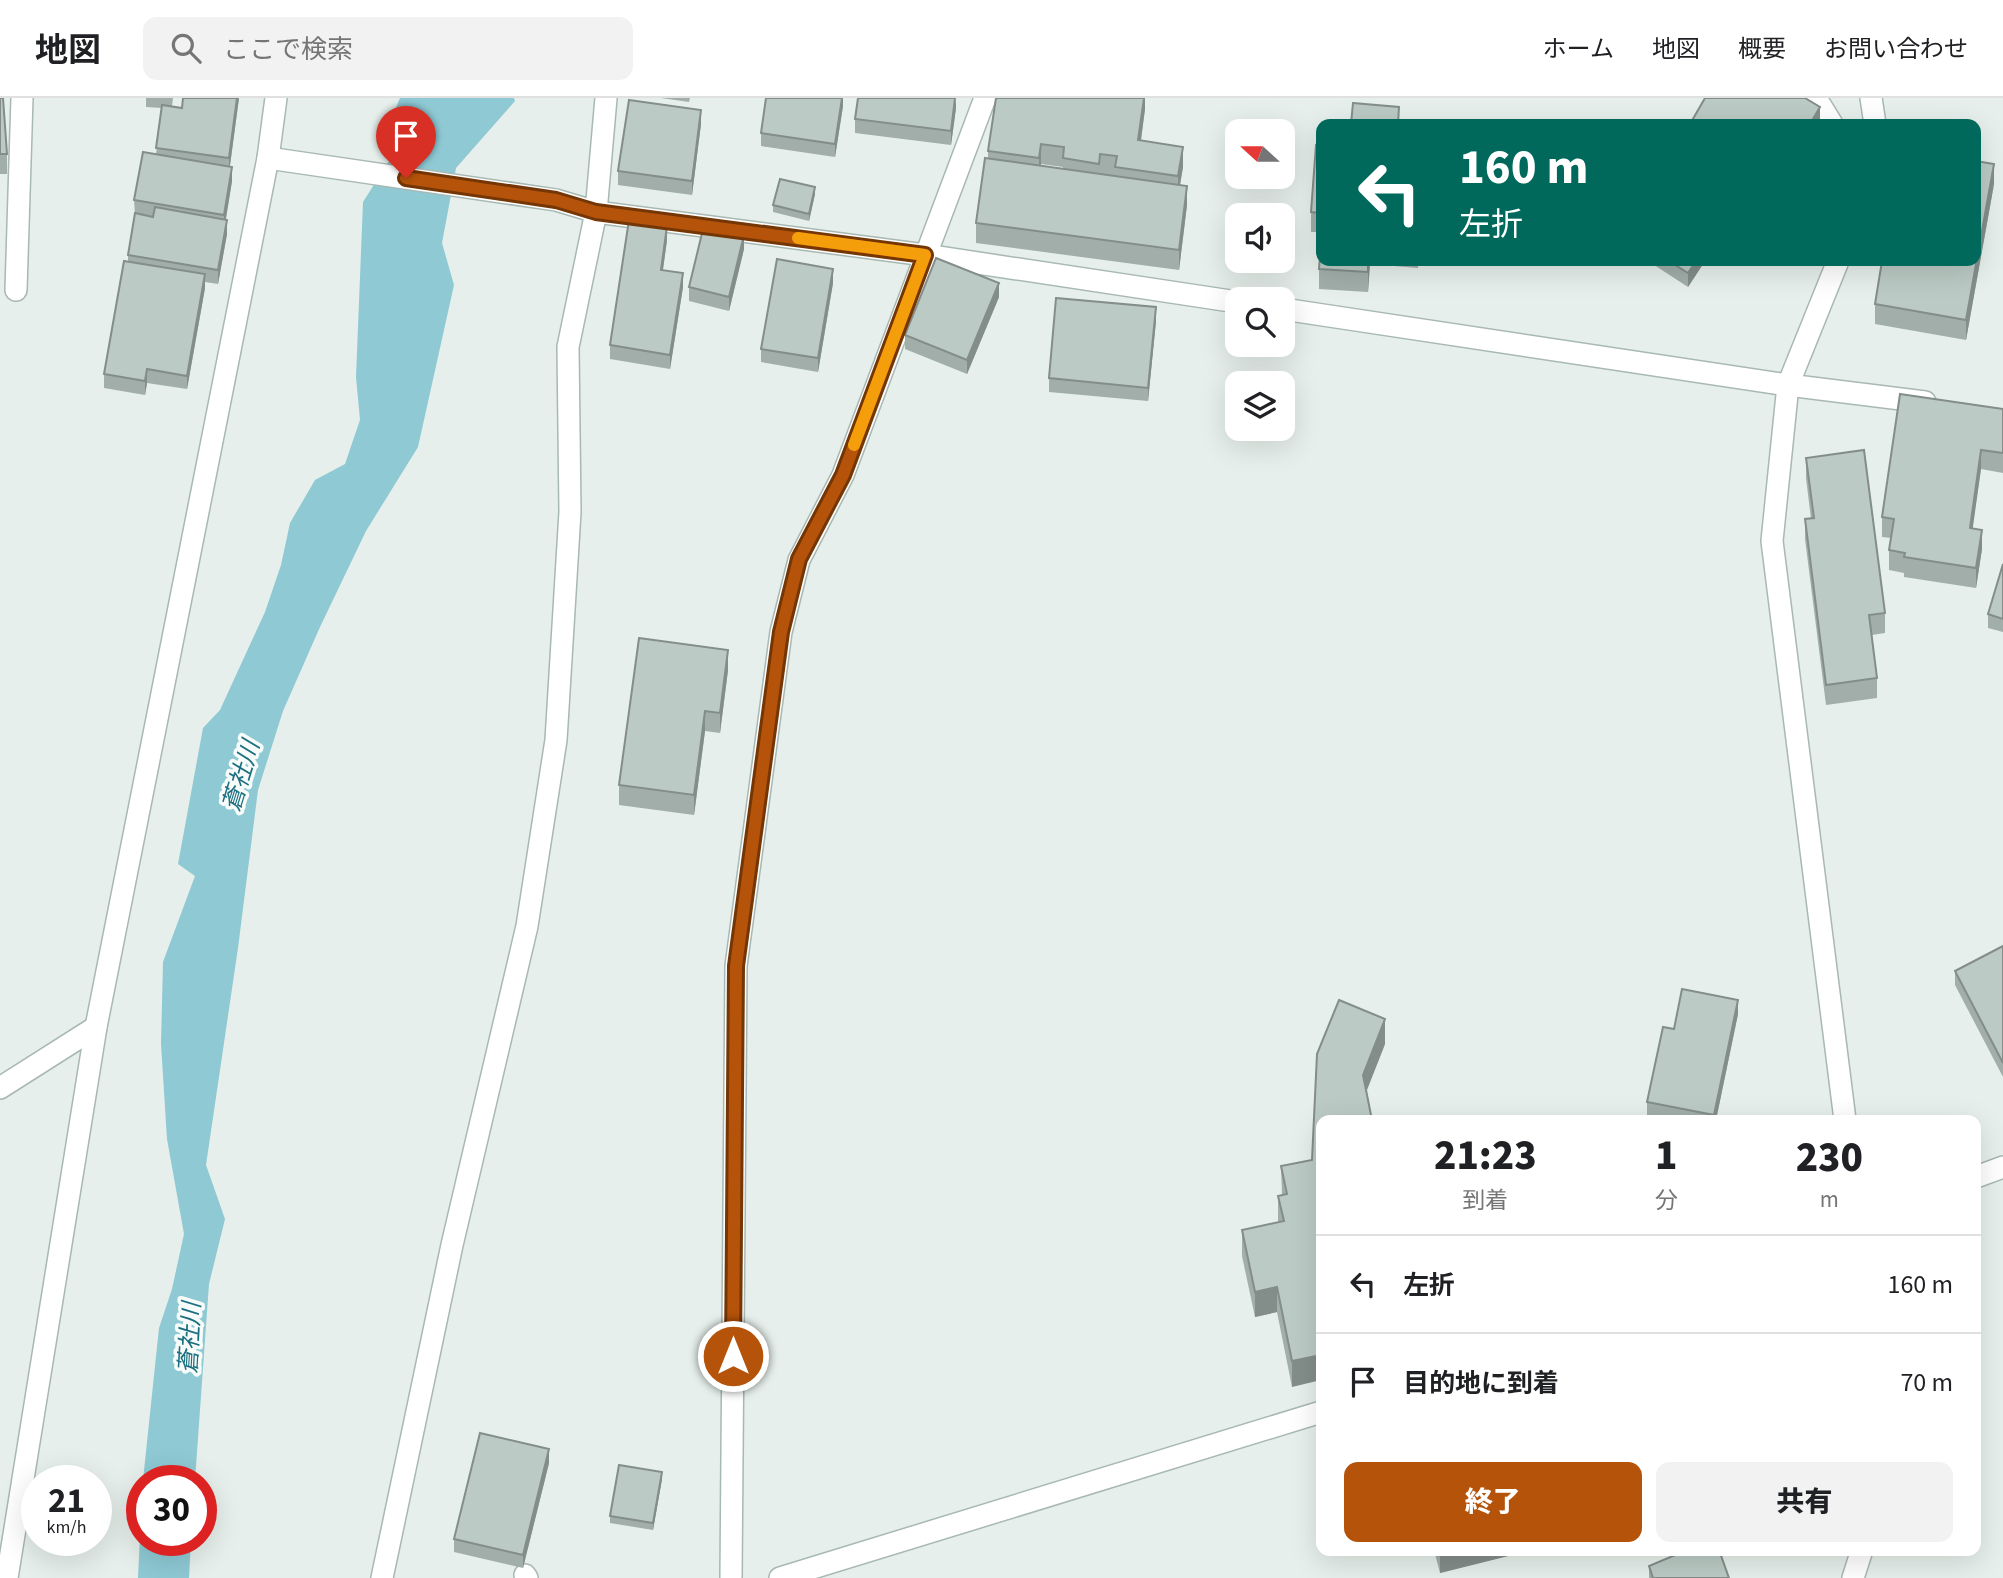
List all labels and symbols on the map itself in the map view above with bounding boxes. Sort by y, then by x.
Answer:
pin [376,106,436,178]
north arrow [1225,119,1295,189]
water label: 蒼社川 [214,734,270,816]
water label: 蒼社川 [171,1298,210,1375]
position arrow [696,1319,770,1393]
speed limit sign: 30 [126,1465,217,1556]

